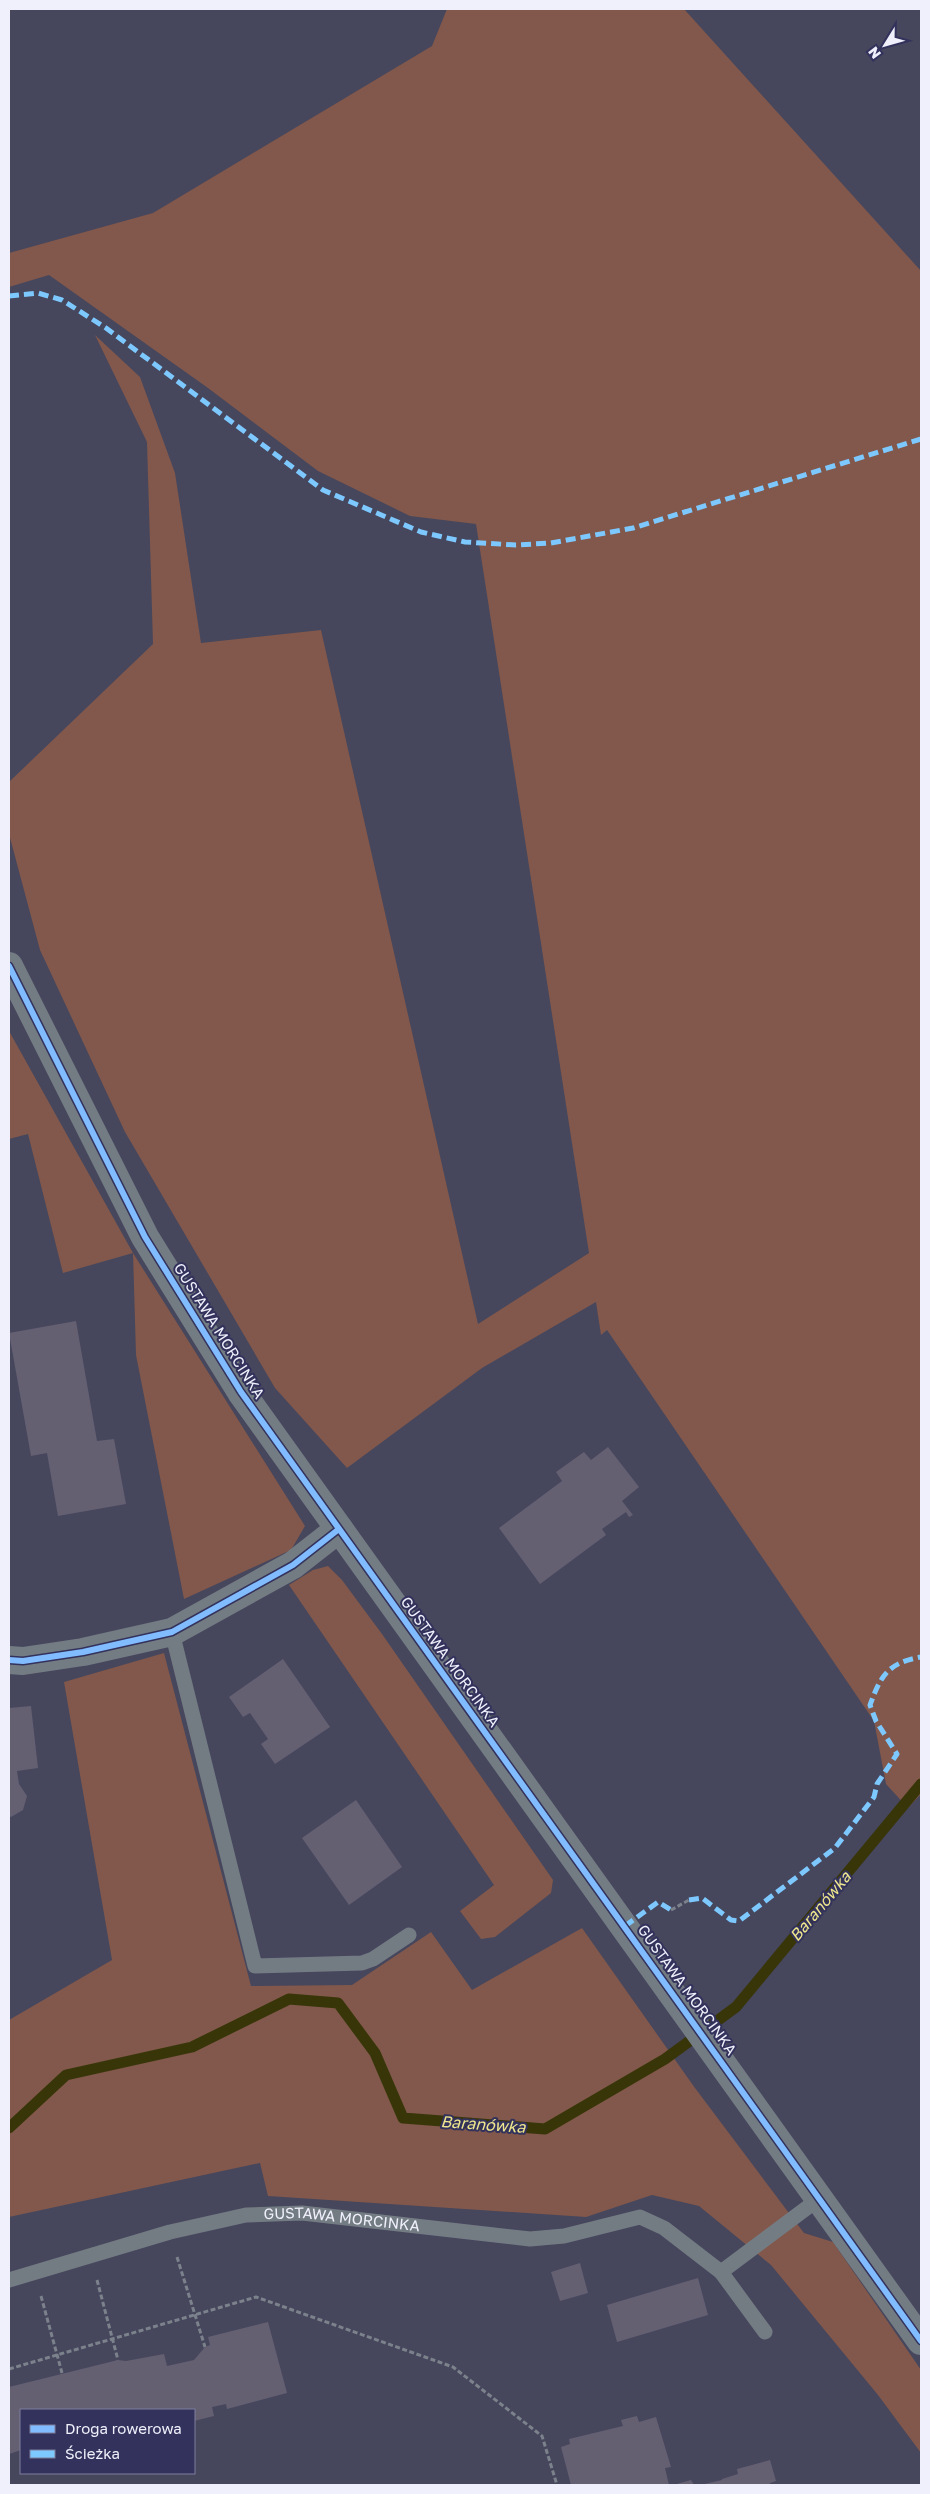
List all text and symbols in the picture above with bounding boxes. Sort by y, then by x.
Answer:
north arrow [860,20,910,70]
text: N [864,44,884,62]
street label: GUSTAWA MORCINKA [171,1259,269,1402]
street label: GUSTAWA MORCINKA [397,1593,504,1730]
water label: Baranówka [785,1866,856,1945]
street label: GUSTAWA MORCINKA [634,1921,741,2058]
water label: Baranówka [440,2111,527,2137]
street label: GUSTAWA MORCINKA [263,2203,421,2234]
legend [20,2409,195,2474]
text: Droga rowerowa [65,2419,182,2437]
text: Ścieżka [65,2444,120,2462]

